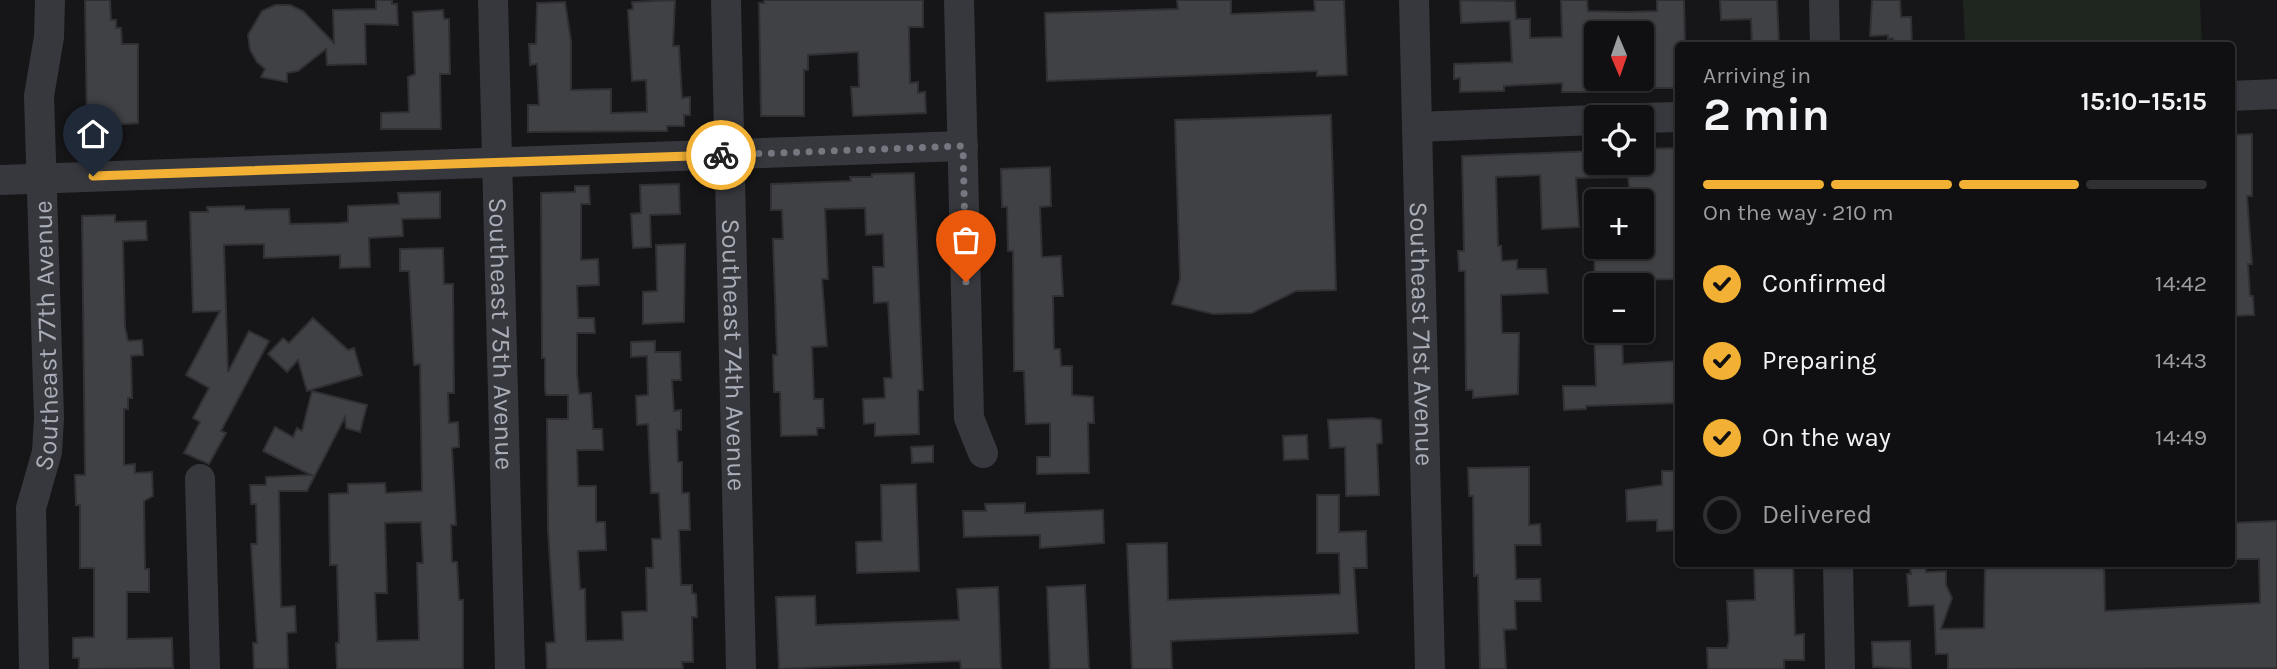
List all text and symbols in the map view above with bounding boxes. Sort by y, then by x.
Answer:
north arrow [1584,21,1654,91]
map controls [1584,21,1654,343]
text: Arriving in [1703,62,1811,89]
text: 15:10–15:15 [2080,86,2207,117]
text: 2 min [1703,88,1830,142]
pin [63,104,123,176]
button: locate [1584,105,1654,175]
icon: home [74,115,112,153]
courier [686,120,756,190]
icon: bike [702,136,740,174]
button: + [1584,189,1654,259]
street label: Southeast 75th Avenue [482,197,520,471]
text: On the way · 210 m [1703,199,1894,226]
street label: Southeast 77th Avenue [27,200,65,474]
street label: Southeast 71st Avenue [1403,201,1440,467]
pin [936,210,996,282]
street label: Southeast 74th Avenue [715,218,752,492]
icon: bag [947,221,985,259]
icon: check [1703,265,1741,303]
text: Confirmed [1762,268,1887,299]
text: 14:42 [2155,270,2207,297]
button: − [1584,273,1654,343]
icon: check [1703,342,1741,380]
text: Preparing [1762,345,1876,376]
text: 14:43 [2155,347,2207,374]
icon: check [1703,419,1741,457]
text: On the way [1762,422,1891,453]
text: 14:49 [2155,424,2207,451]
text: Delivered [1762,499,1872,530]

